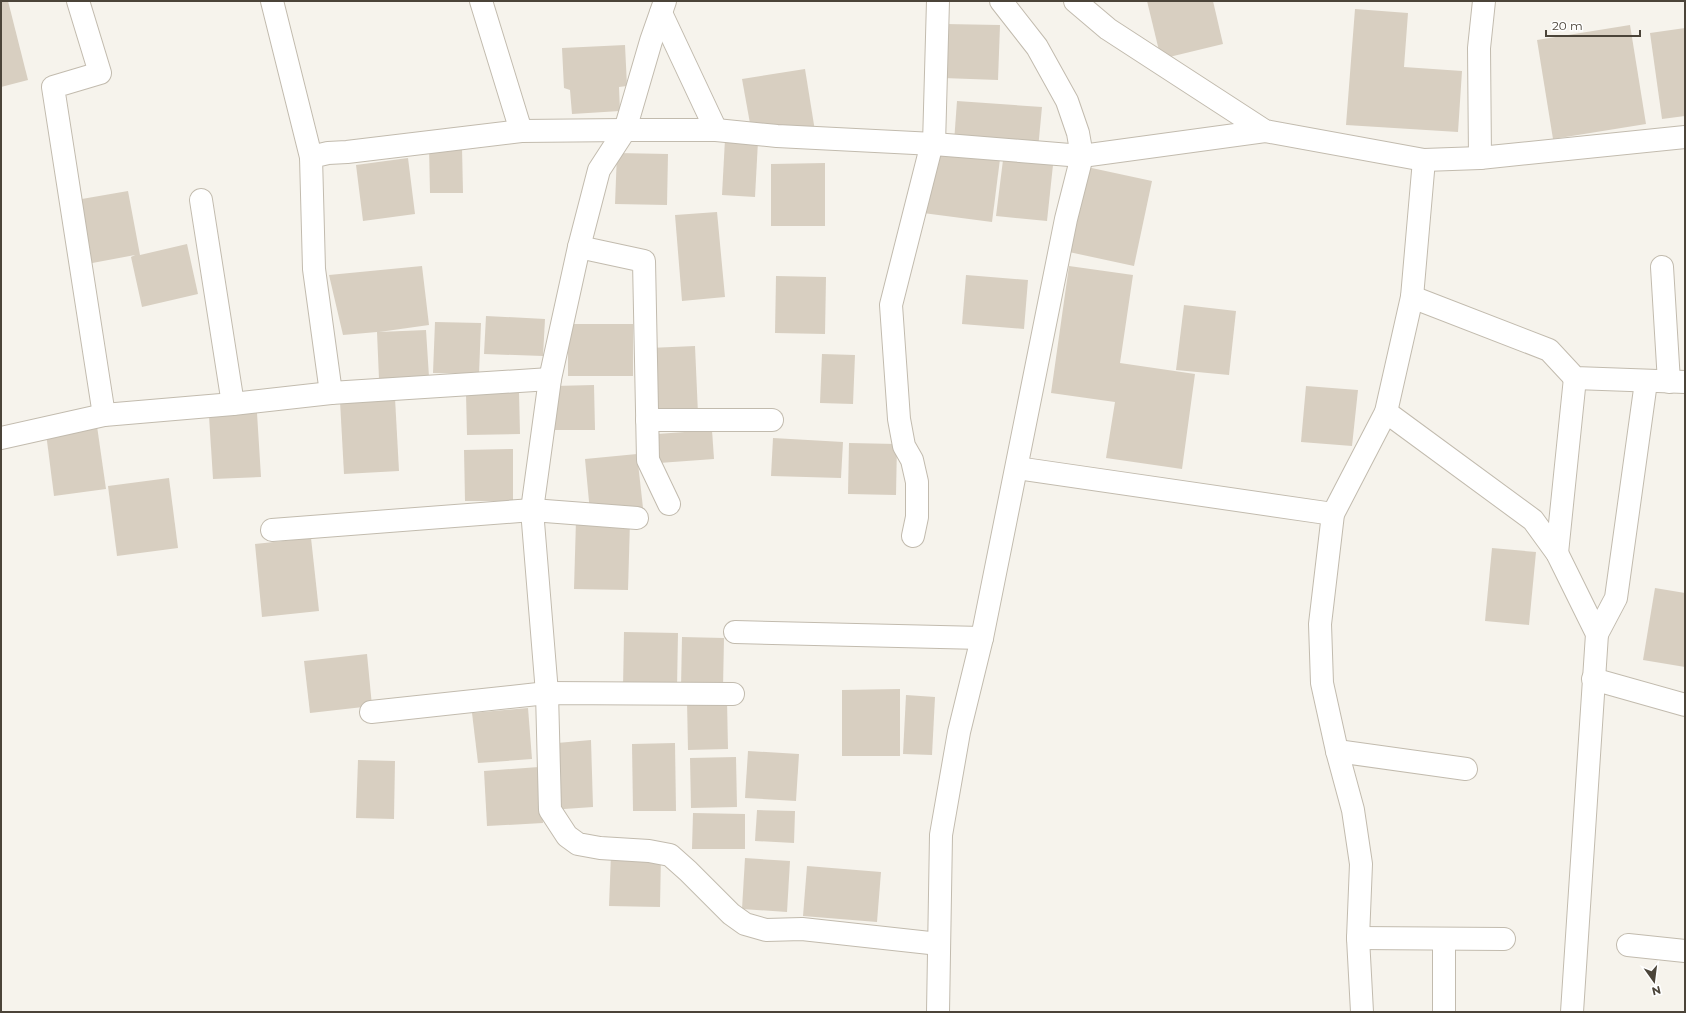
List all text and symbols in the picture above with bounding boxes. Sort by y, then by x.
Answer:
scale bar [1546,12,1640,38]
text: 20 m [1552,18,1583,33]
north arrow [1634,961,1674,1001]
text: N [1650,983,1662,999]

